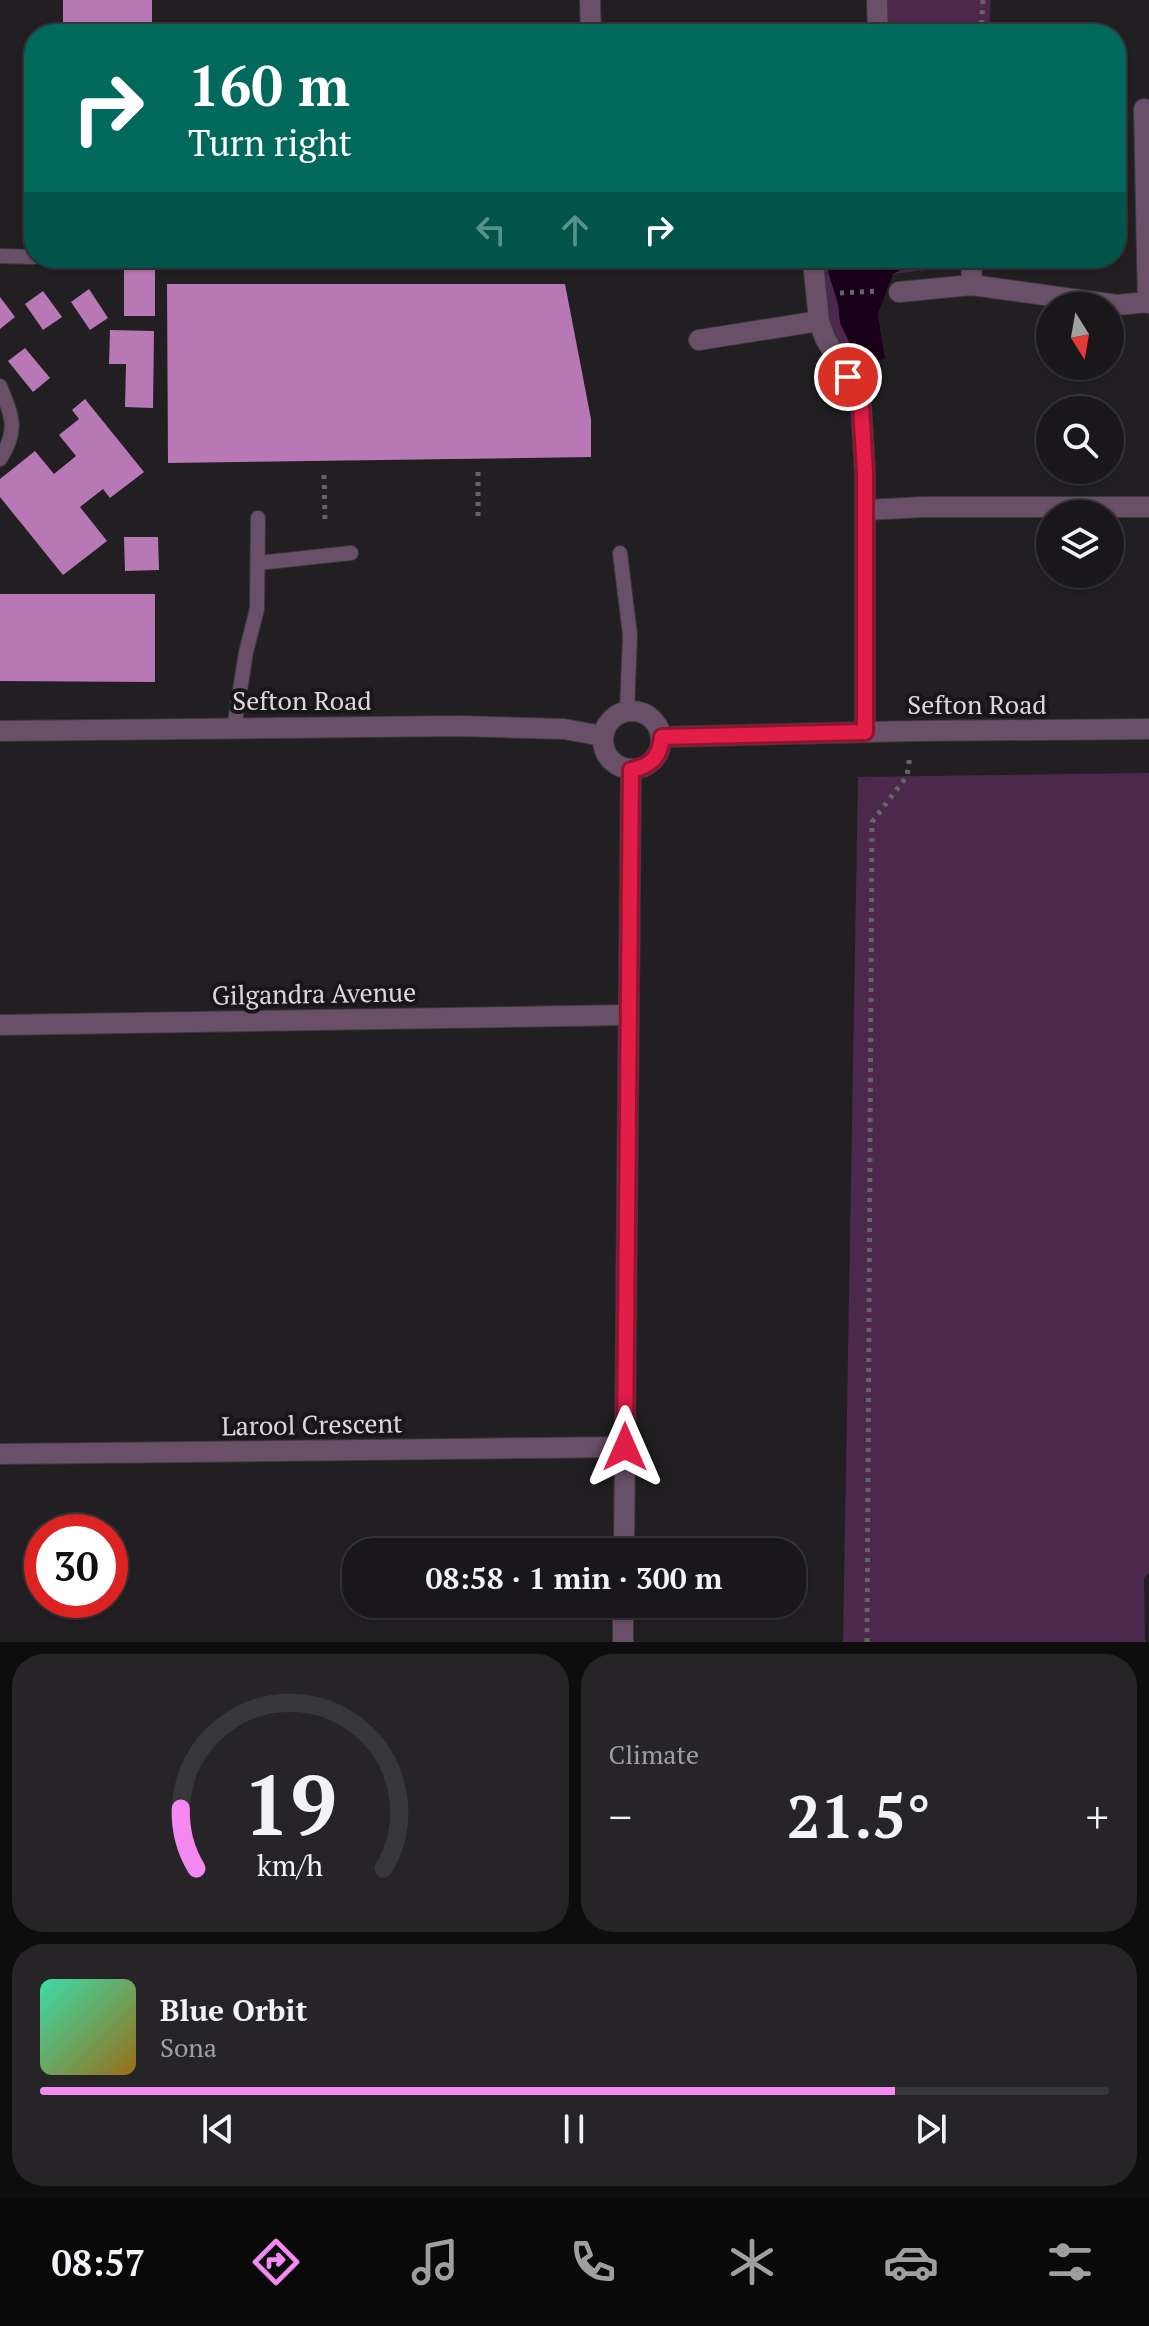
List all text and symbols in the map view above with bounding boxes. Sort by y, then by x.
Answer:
text: 160 m [188,48,350,122]
icon: right [56,56,160,160]
text: Turn right [188,119,352,166]
icon: left [469,208,513,252]
icon: ahead [553,208,597,252]
icon: right [637,208,681,252]
north arrow [1036,292,1124,380]
map controls [1036,292,1124,588]
pin [814,343,882,411]
icon: arrive [826,355,870,399]
button: search [1036,396,1124,484]
button: layers [1036,500,1124,588]
street label: Sefton Road [232,683,372,717]
street label: Sefton Road [907,687,1047,721]
street label: Gilgandra Avenue [212,974,416,1012]
street label: Larool Crescent [221,1405,403,1443]
position arrow [583,1405,667,1489]
speed limit sign: 30 [24,1514,128,1618]
text: 08:58 · 1 min · 300 m [426,1558,722,1598]
text: Climate [609,1737,699,1771]
text: 19 [243,1749,337,1859]
text: 21.5° [787,1776,931,1855]
text: − [609,1787,632,1846]
text: + [1086,1787,1109,1846]
text: km/h [257,1846,323,1884]
text: Blue Orbit [160,1990,307,2030]
text: Sona [160,2030,217,2064]
icon: previous [196,2107,240,2151]
icon: pause [552,2107,596,2151]
icon: next [909,2107,953,2151]
icon: directions [248,2234,304,2290]
icon: music [407,2234,463,2290]
icon: phone [565,2234,621,2290]
icon: climate [724,2234,780,2290]
icon: car [883,2234,939,2290]
icon: filters [1042,2234,1098,2290]
text: 08:57 [51,2239,145,2286]

